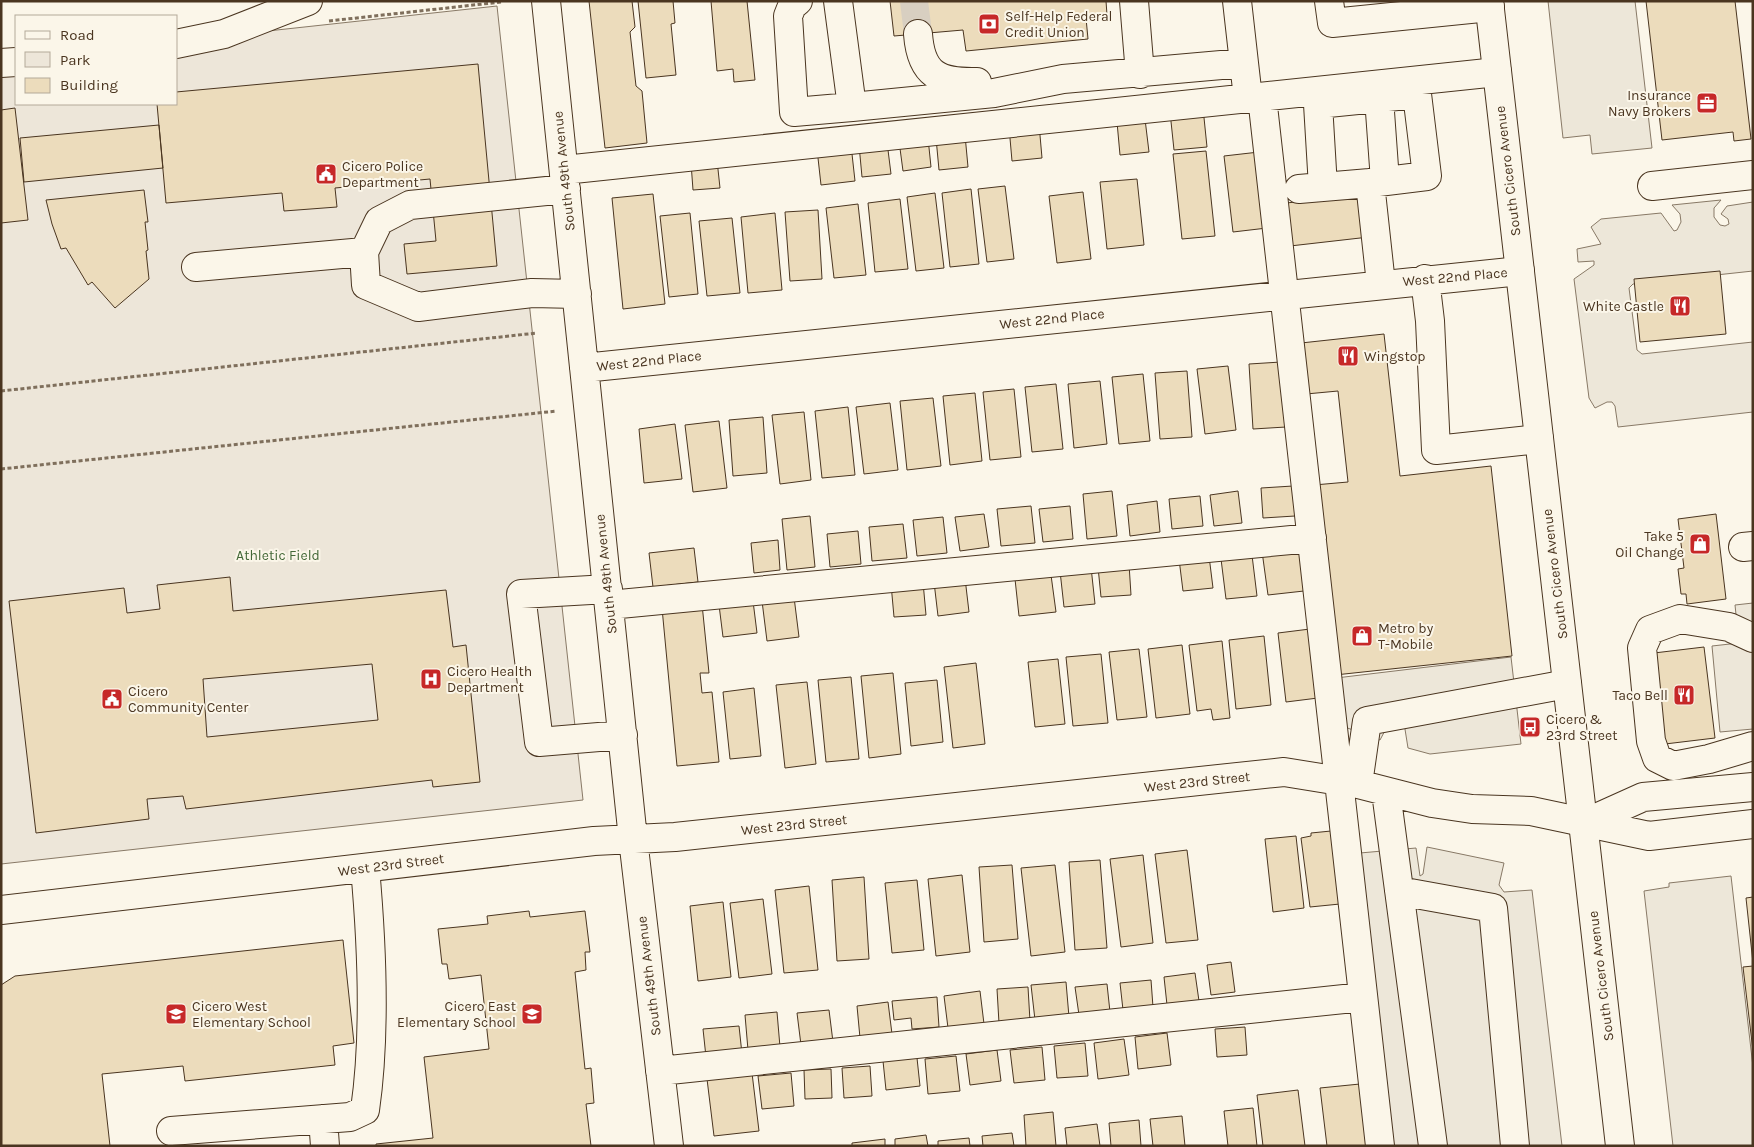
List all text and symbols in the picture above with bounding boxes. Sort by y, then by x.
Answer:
place label: Self-Help Federal Credit Union [1005,8,1113,41]
bank icon: Self-Help Federal Credit Union [977,12,1001,36]
legend [15,15,178,105]
text: Road [60,26,95,44]
text: Park [60,51,90,69]
text: Building [60,76,118,94]
place label: Insurance Navy Brokers [1608,87,1691,120]
office icon: Insurance Navy Brokers [1695,91,1719,115]
street label: South Cicero Avenue [1492,105,1524,237]
street label: South 49th Avenue [549,110,579,232]
place label: Cicero Police Department [342,158,423,191]
public building icon: Cicero Police Department [314,162,338,186]
street label: West 22nd Place [1402,264,1508,290]
restaurant icon: White Castle [1668,294,1692,318]
place label: White Castle [1583,298,1664,315]
street label: West 22nd Place [999,305,1105,333]
restaurant icon: Wingstop [1336,344,1360,368]
street label: West 22nd Place [596,347,702,375]
place label: Wingstop [1364,348,1426,365]
street label: South Cicero Avenue [1539,508,1571,640]
street label: South 49th Avenue [591,513,621,635]
place label: Take 5 Oil Change [1615,528,1684,561]
shop icon: Take 5 Oil Change [1688,532,1712,556]
park label: Athletic Field [236,547,320,564]
place label: Metro by T-Mobile [1378,620,1434,653]
shop icon: Metro by T-Mobile [1350,624,1374,648]
place label: Cicero Health Department [447,663,532,696]
hospital icon: Cicero Health Department [419,667,443,691]
place label: Cicero Community Center [128,683,249,716]
restaurant icon: Taco Bell [1672,683,1696,707]
public building icon: Cicero Community Center [100,687,124,711]
place label: Taco Bell [1613,687,1668,704]
place label: Cicero & 23rd Street [1546,711,1618,744]
bus stop icon: Cicero & 23rd Street [1518,715,1542,739]
street label: West 23rd Street [1143,768,1251,796]
street label: West 23rd Street [740,811,848,839]
street label: West 23rd Street [337,850,445,880]
street label: South Cicero Avenue [1585,910,1617,1042]
street label: South 49th Avenue [633,915,665,1037]
place label: Cicero West Elementary School [192,998,311,1031]
place label: Cicero East Elementary School [397,998,516,1031]
school or university icon: Cicero West Elementary School [164,1002,188,1026]
school or university icon: Cicero East Elementary School [520,1002,544,1026]

